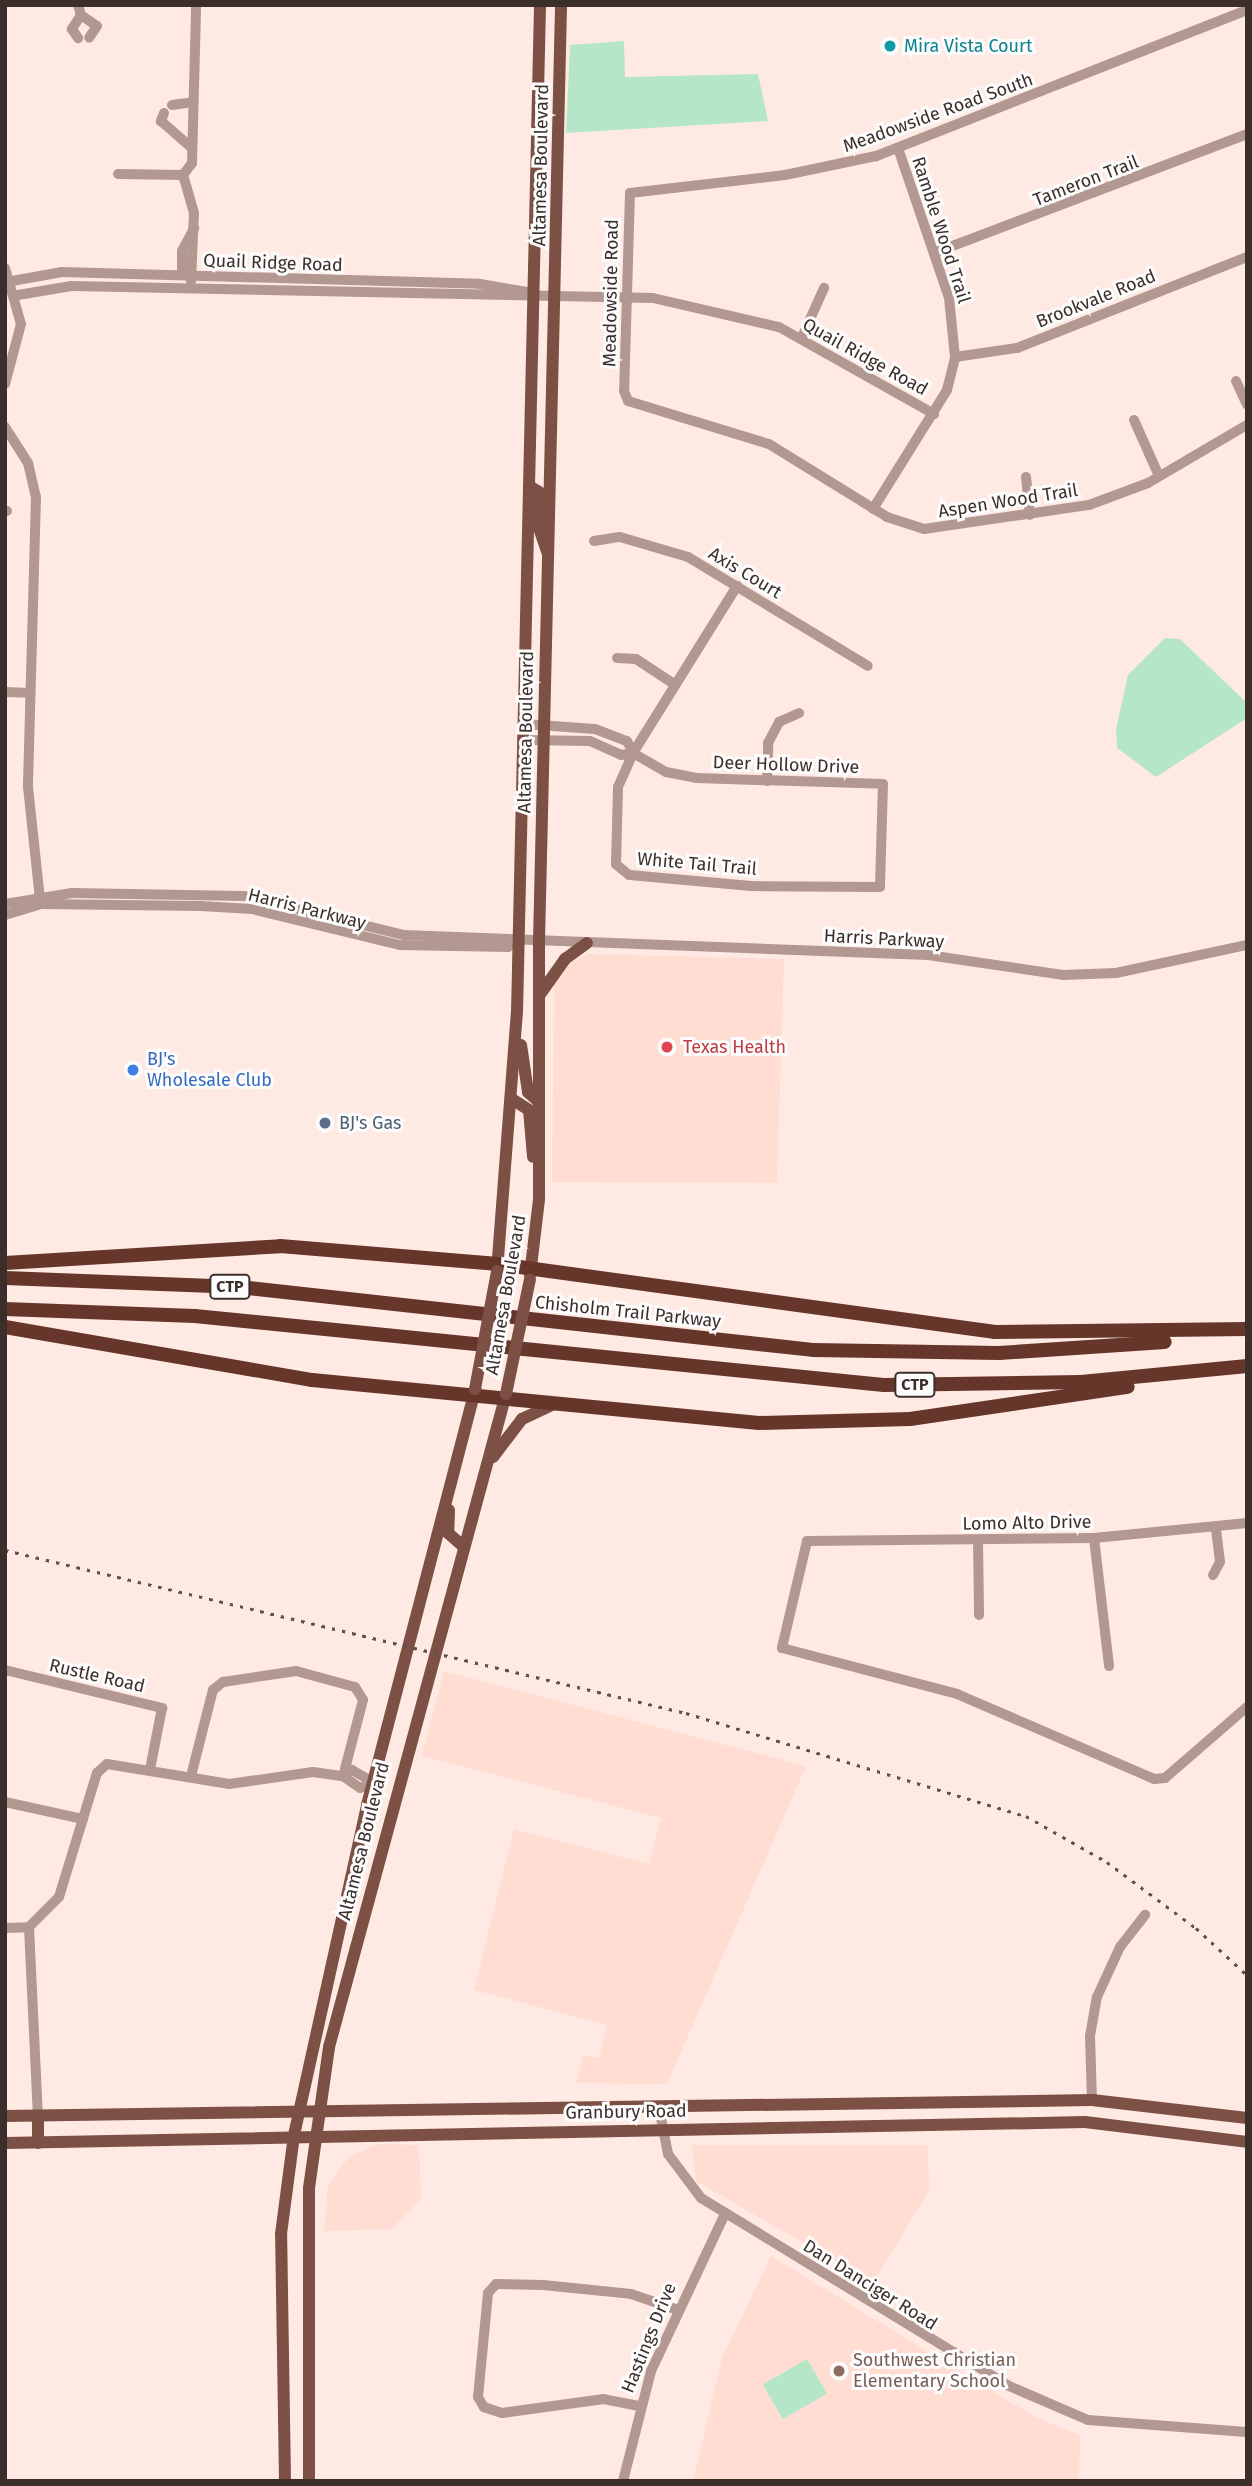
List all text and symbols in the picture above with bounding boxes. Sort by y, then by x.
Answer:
place label: Mira Vista Court [904,35,1033,57]
marker: Mira Vista Court [882,38,898,54]
street label: Meadowside Road South [840,69,1036,157]
street label: Altamesa Boulevard [529,84,553,246]
street label: Tameron Trail [1030,151,1142,211]
street label: Ramble Wood Trail [907,154,975,306]
street label: Meadowside Road [599,219,623,367]
street label: Quail Ridge Road [203,250,343,276]
street label: Brookvale Road [1033,265,1159,333]
street label: Quail Ridge Road [799,314,931,400]
street label: Aspen Wood Trail [937,479,1079,523]
street label: Axis Court [705,543,785,603]
street label: Altamesa Boulevard [514,651,538,813]
street label: Deer Hollow Drive [712,752,860,778]
street label: White Tail Trail [636,848,758,880]
street label: Harris Parkway [246,884,368,934]
street label: Harris Parkway [823,925,945,953]
place label: Texas Health [683,1036,786,1058]
marker: Texas Health [657,1037,677,1057]
place label: BJ's Wholesale Club [147,1049,272,1092]
marker: BJ's Wholesale Club [125,1062,141,1078]
place label: BJ's Gas [339,1112,401,1134]
marker: BJ's Gas [317,1115,333,1131]
street label: Altamesa Boulevard [481,1213,531,1377]
road number: CTP [209,1274,251,1300]
street label: Chisholm Trail Parkway [534,1291,722,1333]
road number: CTP [894,1372,936,1398]
street label: Lomo Alto Drive [962,1511,1092,1535]
street label: Rustle Road [47,1655,147,1697]
street label: Altamesa Boulevard [334,1760,394,1922]
street label: Granbury Road [565,2100,687,2124]
street label: Dan Danciger Road [799,2235,941,2335]
street label: Hastings Drive [617,2280,681,2396]
place label: Southwest Christian Elementary School [853,2350,1016,2392]
marker: Southwest Christian Elementary School [831,2363,847,2379]

